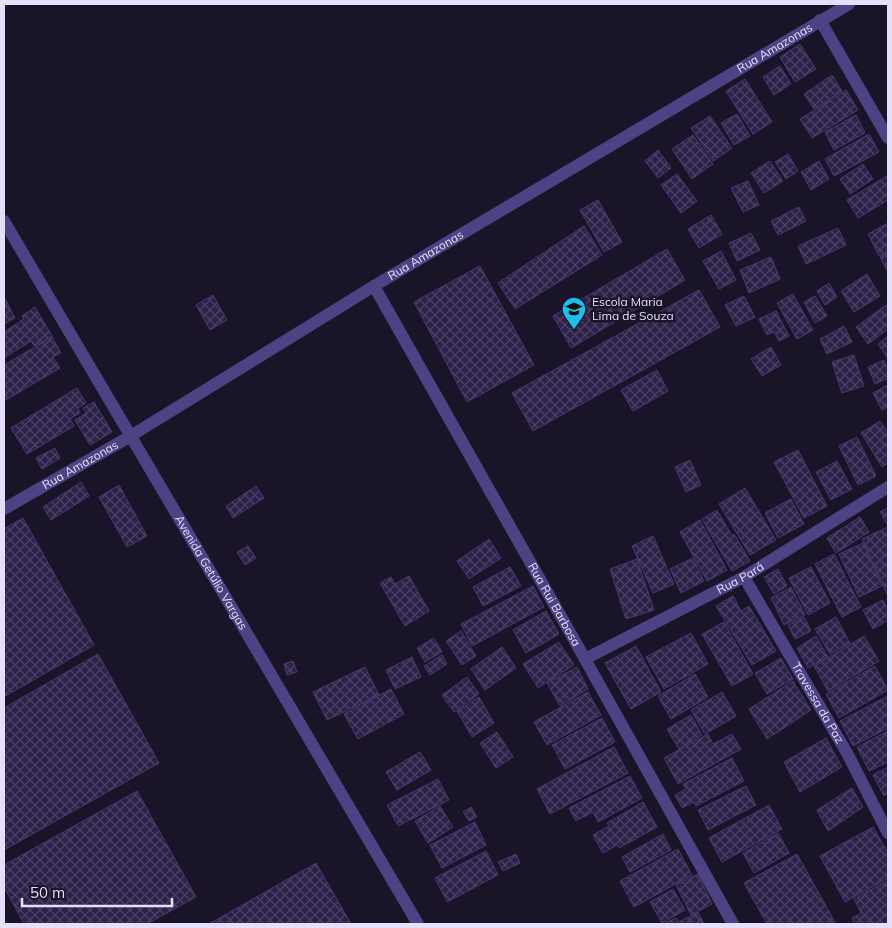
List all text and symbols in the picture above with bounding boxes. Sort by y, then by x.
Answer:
street label: Rua Amazonas [734,19,815,76]
street label: Rua Amazonas [385,227,466,283]
place label: Escola Maria Lima de Souza [592,294,674,323]
school or university icon: Escola Maria Lima de Souza [561,296,587,330]
street label: Rua Amazonas [39,437,121,492]
street label: Avenida Getúlio Vargas [172,512,251,632]
street label: Rua Pará [714,559,766,597]
street label: Rua Rui Barbosa [525,560,584,649]
street label: Travessa da Paz [789,660,848,746]
scale bar [22,876,172,908]
text: 50 m [30,883,65,902]

